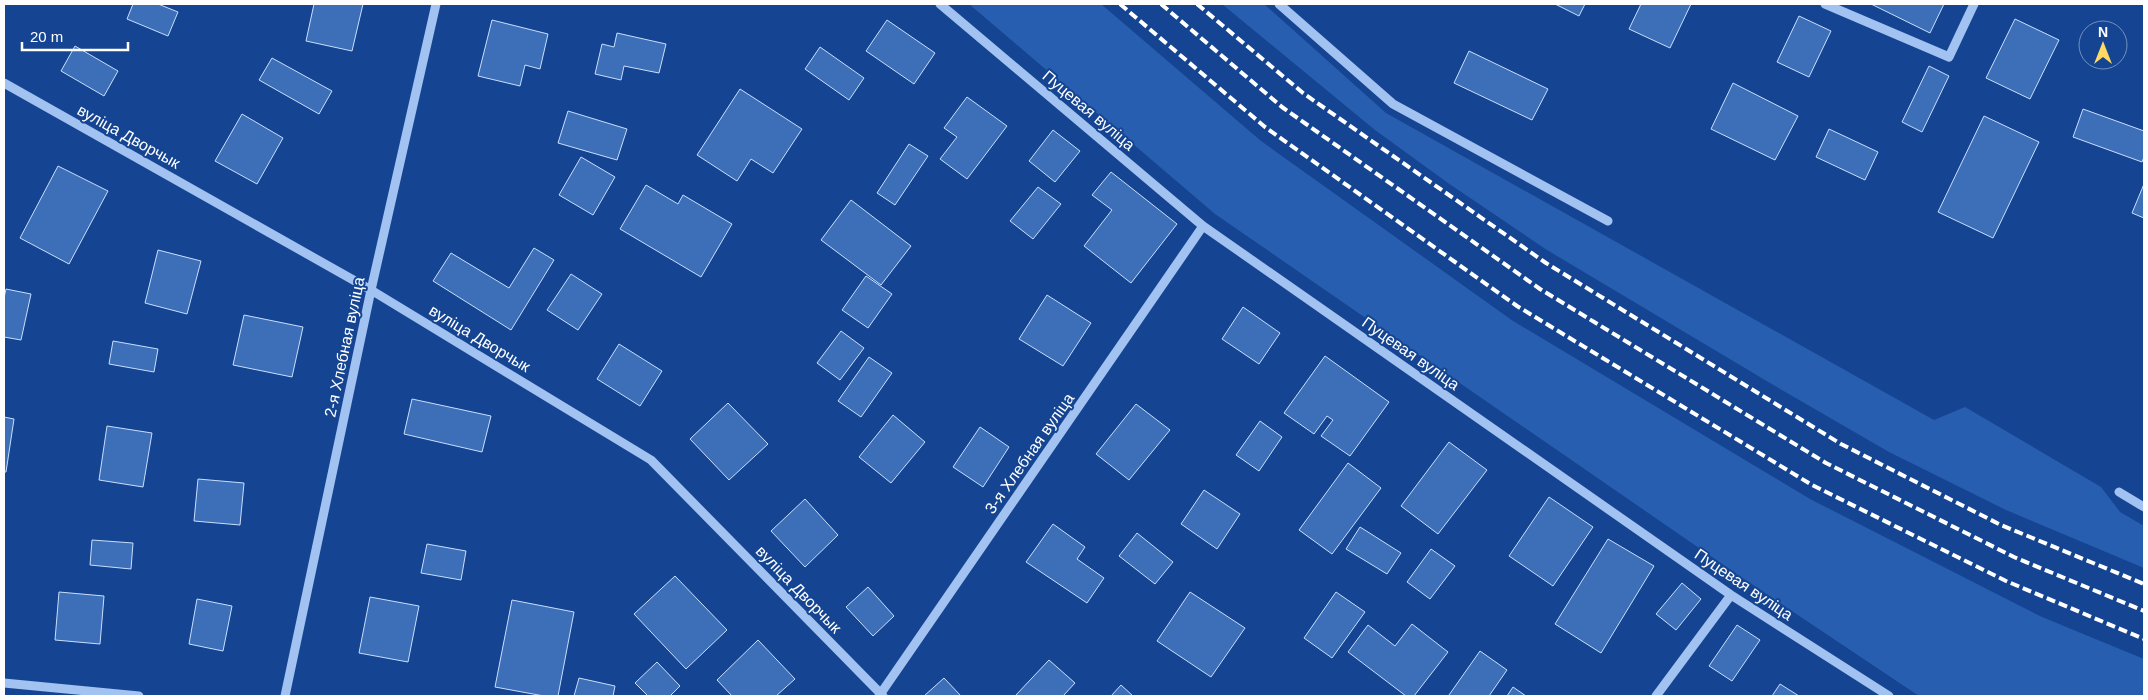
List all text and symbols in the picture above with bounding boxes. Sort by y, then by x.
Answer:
scale bar [22,20,129,52]
north arrow [2078,20,2128,70]
text: N [2098,24,2108,40]
text: 20 m [30,28,63,45]
street label: Пуцевая вуліца [1039,67,1138,154]
street label: вуліца Дворчык [75,101,184,172]
street label: 2-я Хлебная вуліца [321,275,368,419]
street label: вуліца Дворчык [426,302,534,376]
street label: Пуцевая вуліца [1359,314,1463,393]
street label: 3-я Хлебная вуліца [981,390,1077,517]
street label: вуліца Дворчык [753,542,845,637]
street label: Пуцевая вуліца [1692,545,1796,624]

